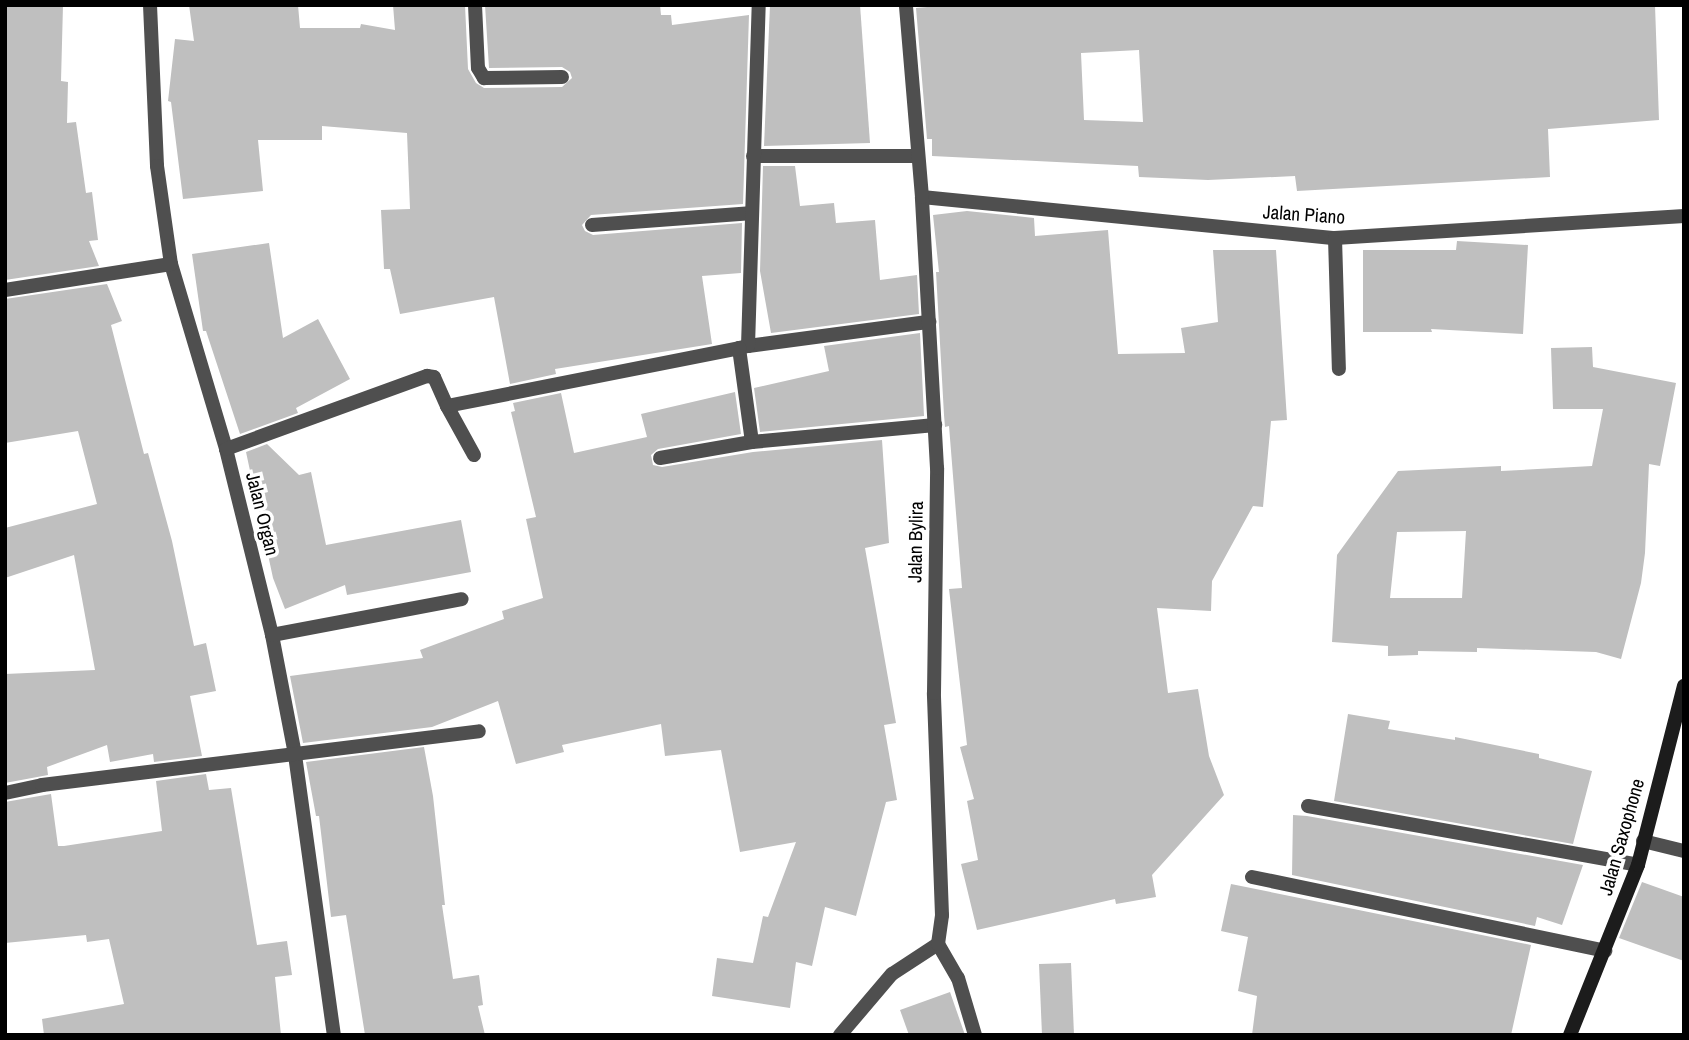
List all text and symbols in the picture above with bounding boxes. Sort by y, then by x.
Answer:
street label: Jalan Piano [1262,201,1346,229]
street label: Jalan Organ [241,470,283,558]
street label: Jalan Bylira [904,501,928,583]
street label: Jalan Saxophone [1594,776,1650,898]

